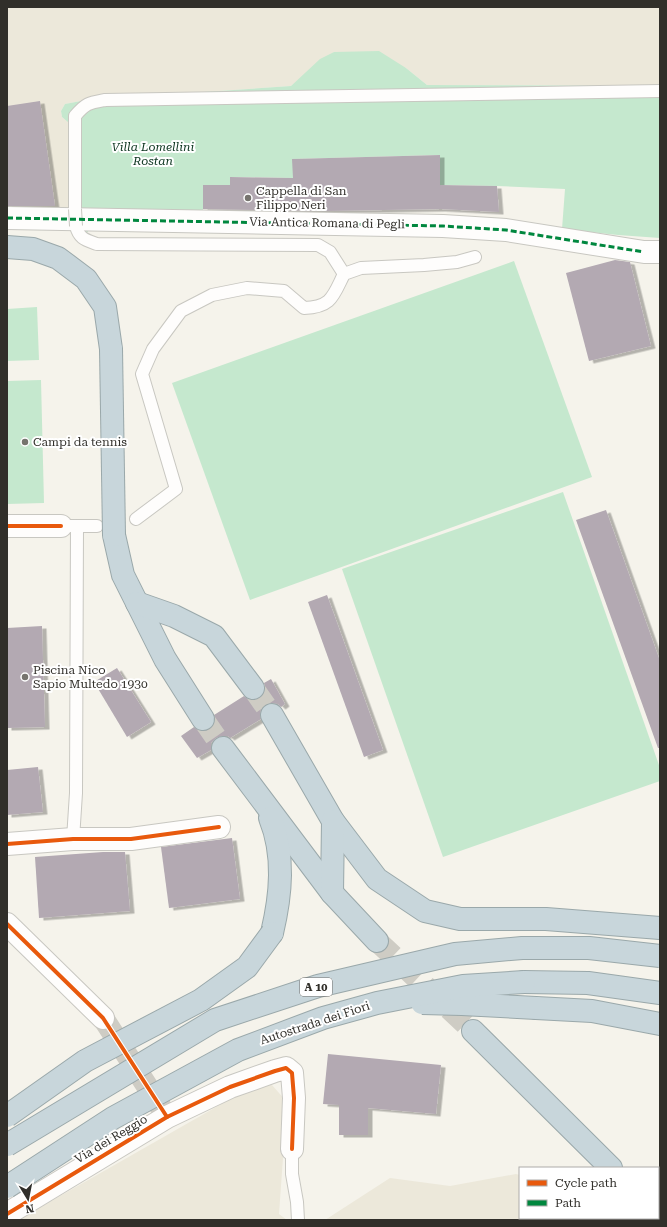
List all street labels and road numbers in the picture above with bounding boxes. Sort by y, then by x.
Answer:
street label: Via Antica Romana di Pegli [249,215,405,231]
road number: A 10 [300,978,332,996]
street label: Autostrada dei Fiori [258,999,372,1047]
street label: Via dei Reggio [72,1112,150,1166]

